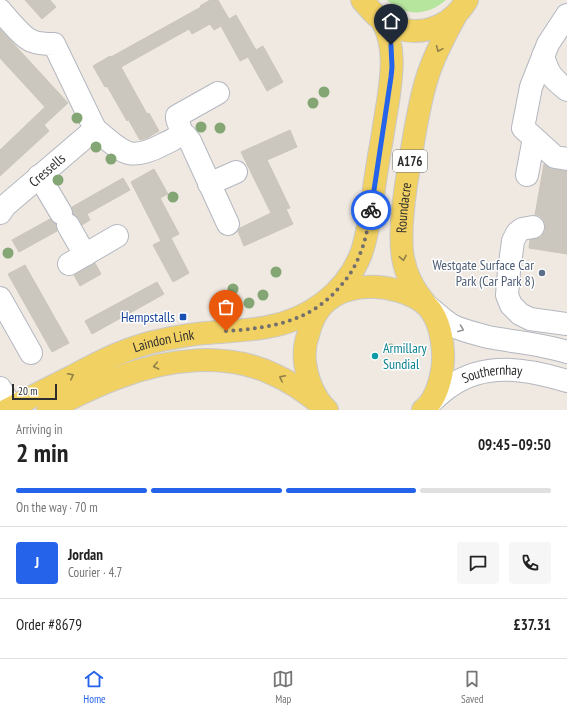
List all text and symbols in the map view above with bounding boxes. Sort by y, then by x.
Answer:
pin [374,4,408,45]
icon: home [380,10,402,32]
one-way arrow [435,46,443,53]
street label: Cressells [25,149,69,191]
road number: A176 [393,150,427,172]
street label: Roundacre [392,181,415,233]
courier [351,190,391,230]
icon: bike [360,199,382,221]
one-way arrow [399,255,407,262]
place label: Westgate Surface Car Park (Car Park 8) [432,256,535,290]
marker: Westgate Surface Car Park (Car Park 8) [537,268,547,278]
pin [209,290,243,331]
icon: bag [215,296,237,318]
place label: Hempstalls [121,308,175,326]
marker: Hempstalls [178,312,188,322]
one-way arrow [457,324,464,332]
street label: Laindon Link [130,325,196,356]
place label: Armillary Sundial [383,339,428,373]
marker: Armillary Sundial [370,351,380,361]
one-way arrow [153,361,159,370]
street label: Southernhay [459,361,524,387]
one-way arrow [67,374,74,381]
one-way arrow [279,375,287,383]
scale bar [12,382,57,401]
text: 20 m [18,384,37,398]
text: Arriving in [16,421,63,438]
text: 09:45–09:50 [478,435,551,454]
text: 2 min [16,436,69,469]
text: On the way · 70 m [16,499,98,516]
button: chat [457,542,499,584]
button: phone [509,542,551,584]
text: Jordan [68,545,103,564]
text: J [35,553,39,572]
text: Courier · 4.7 [68,564,122,581]
text: Order #8679 [16,615,82,634]
text: £37.31 [513,615,551,634]
tab: Home [83,668,106,706]
tab: Map [272,668,294,706]
tab: Saved [461,668,484,706]

